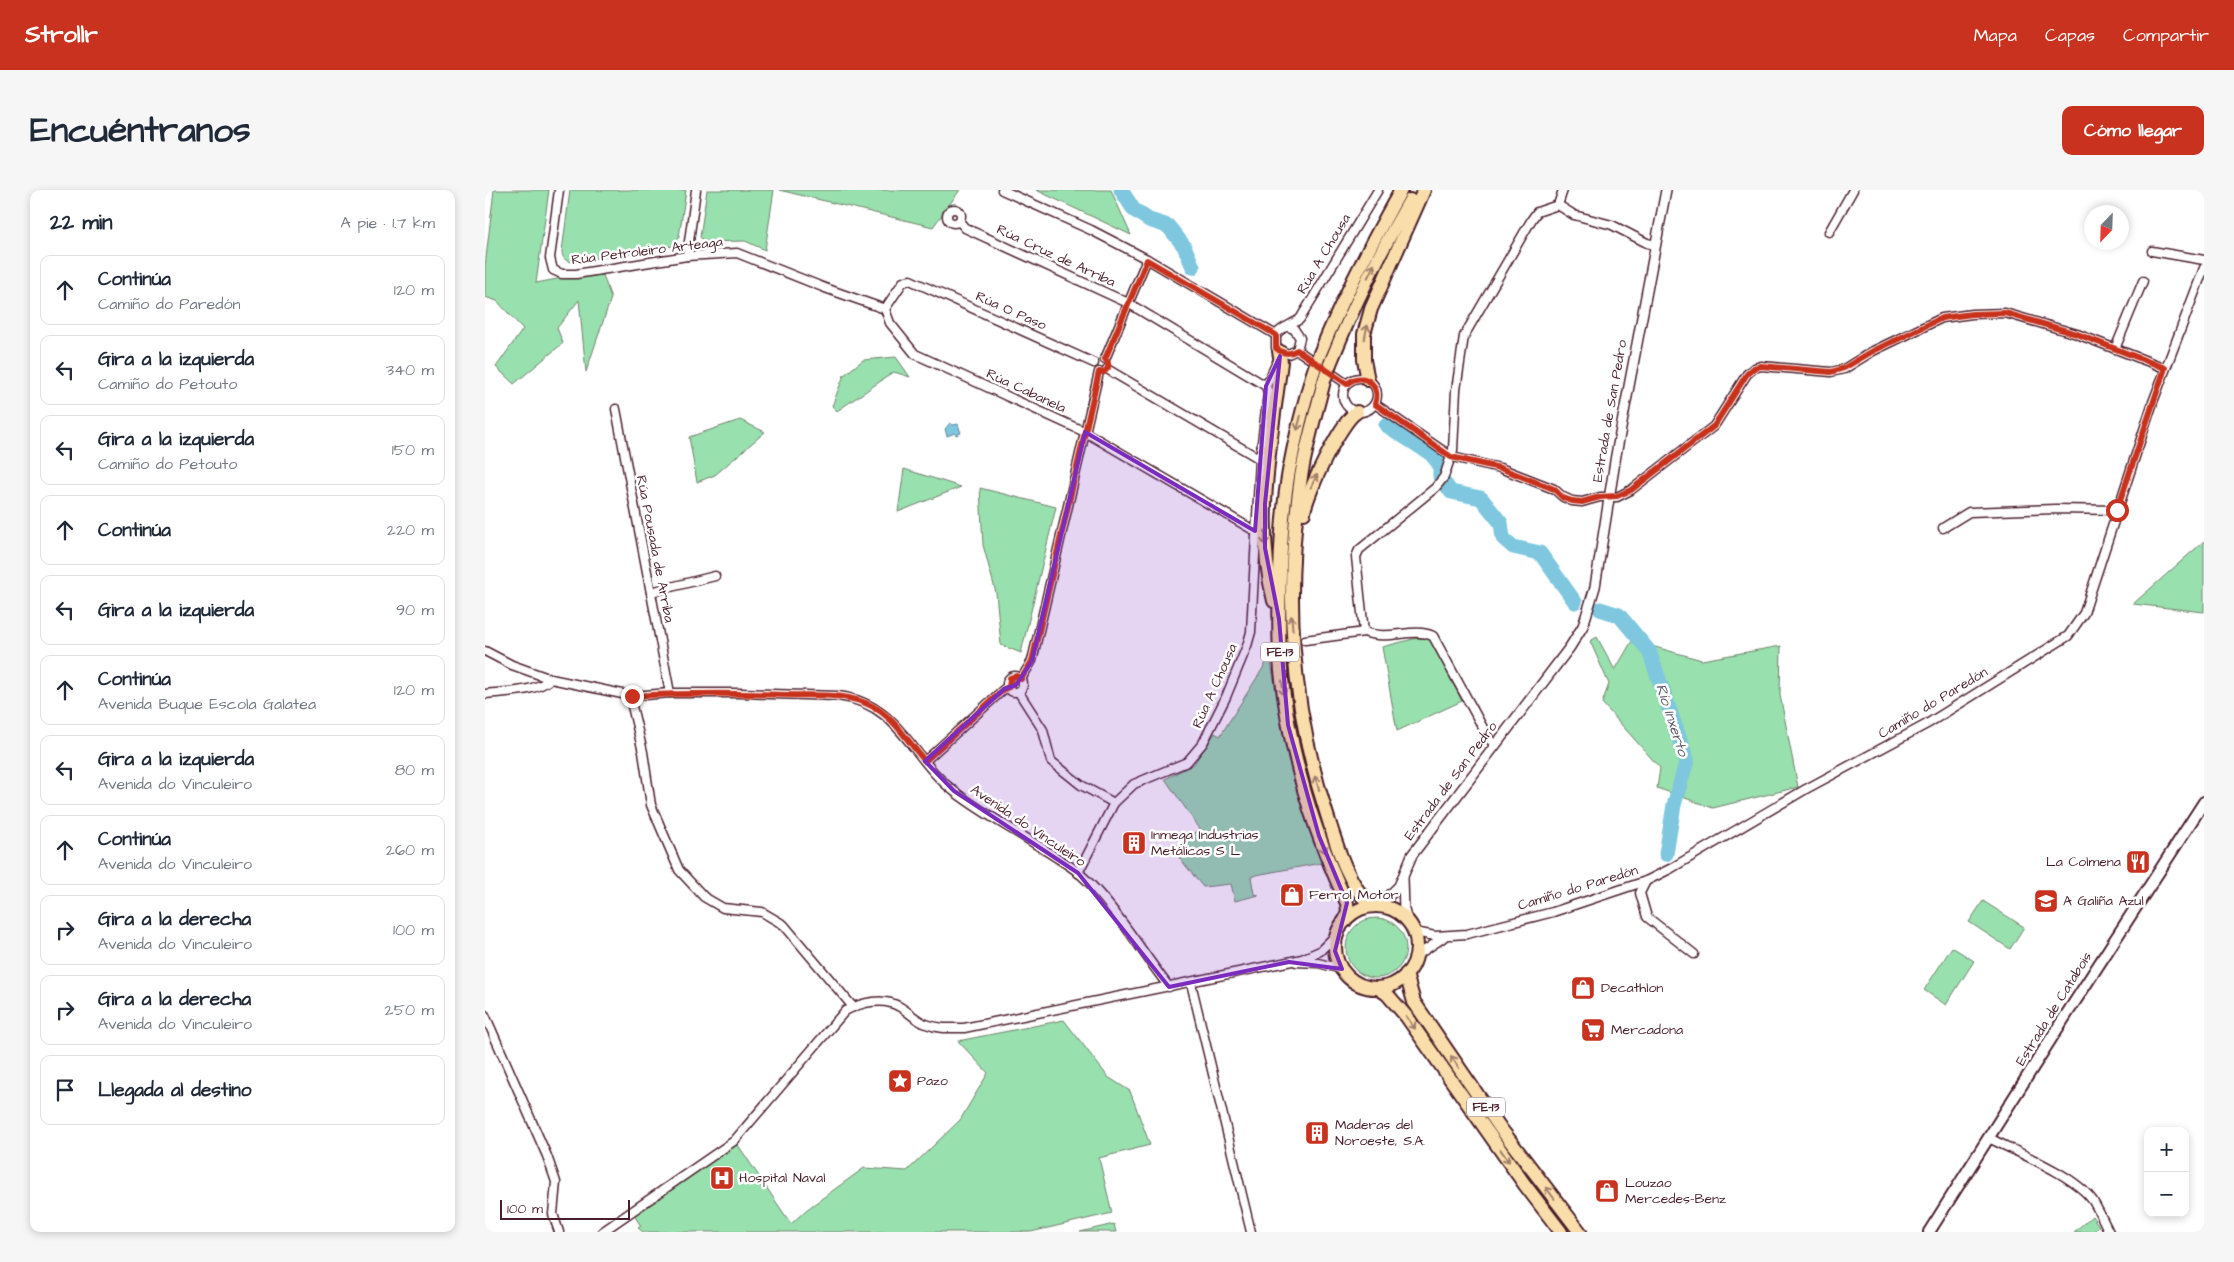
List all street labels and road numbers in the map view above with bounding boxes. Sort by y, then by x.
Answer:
street label: Rúa A Chousa [1292,210,1356,298]
street label: Rúa Cruz de Arriba [993,220,1119,292]
street label: Rúa Petroleiro Arteaga [570,232,724,270]
street label: Rúa O Paso [972,286,1050,336]
street label: Estrada de San Pedro [1588,338,1632,484]
street label: Rúa Cabanela [983,364,1069,418]
street label: Rúa Pousada de Arriba [631,474,679,624]
street label: Rúa A Chousa [1187,641,1243,731]
road number: FE-13 [1261,642,1299,662]
street label: Camiño do Paredón [1874,662,1992,744]
street label: Estrada de San Pedro [1400,717,1502,845]
street label: Avenida do Vinculeiro [967,780,1090,872]
street label: Camiño do Paredón [1516,860,1640,916]
street label: Estrada de Catabois [2011,948,2097,1070]
road number: FE-13 [1467,1098,1505,1116]

